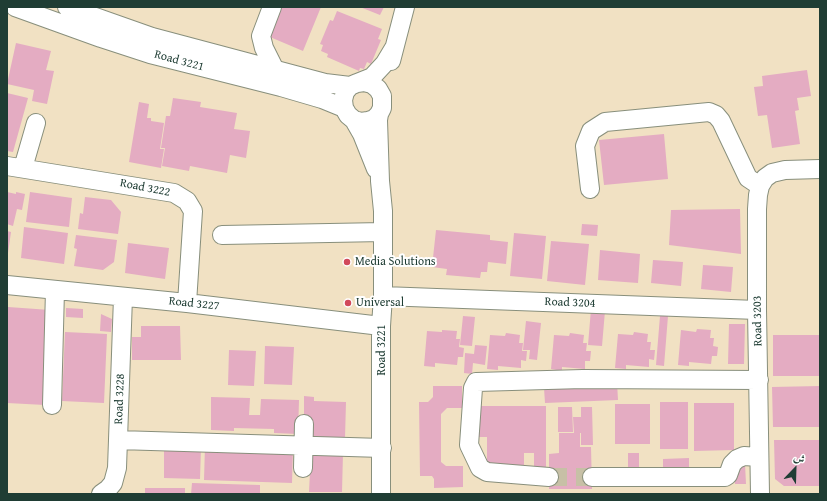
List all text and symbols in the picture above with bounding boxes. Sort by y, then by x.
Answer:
street label: Road 3221 [153,47,205,75]
street label: Road 3222 [119,176,171,200]
place label: Media Solutions [355,255,436,269]
marker: Media Solutions [342,257,352,267]
street label: Road 3227 [168,294,220,314]
street label: Road 3204 [544,295,596,311]
street label: Road 3203 [750,295,766,347]
place label: Universal [356,296,404,310]
marker: Universal [343,298,353,308]
street label: Road 3221 [375,325,389,375]
street label: Road 3228 [112,373,128,425]
text: ش [792,448,808,467]
north arrow [775,449,815,489]

